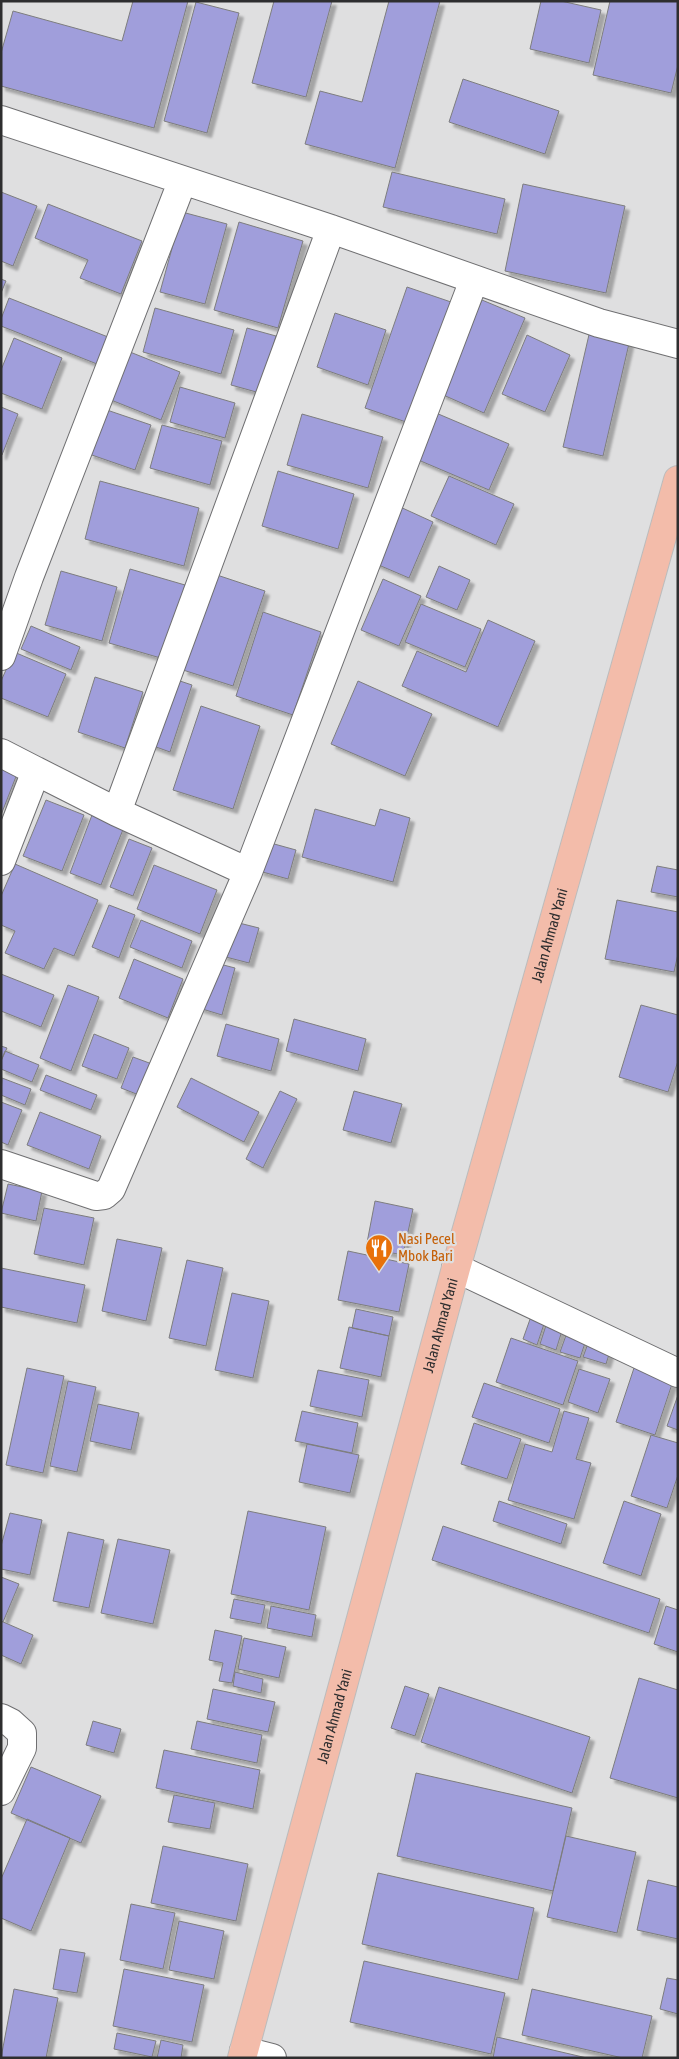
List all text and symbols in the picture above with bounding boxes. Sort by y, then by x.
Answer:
street label: Jalan Ahmad Yani [528,886,571,984]
place label: Nasi Pecel Mbok Bari [398,1230,455,1264]
restaurant icon: Nasi Pecel Mbok Bari [364,1233,394,1272]
street label: Jalan Ahmad Yani [419,1276,461,1374]
street label: Jalan Ahmad Yani [313,1667,355,1765]

